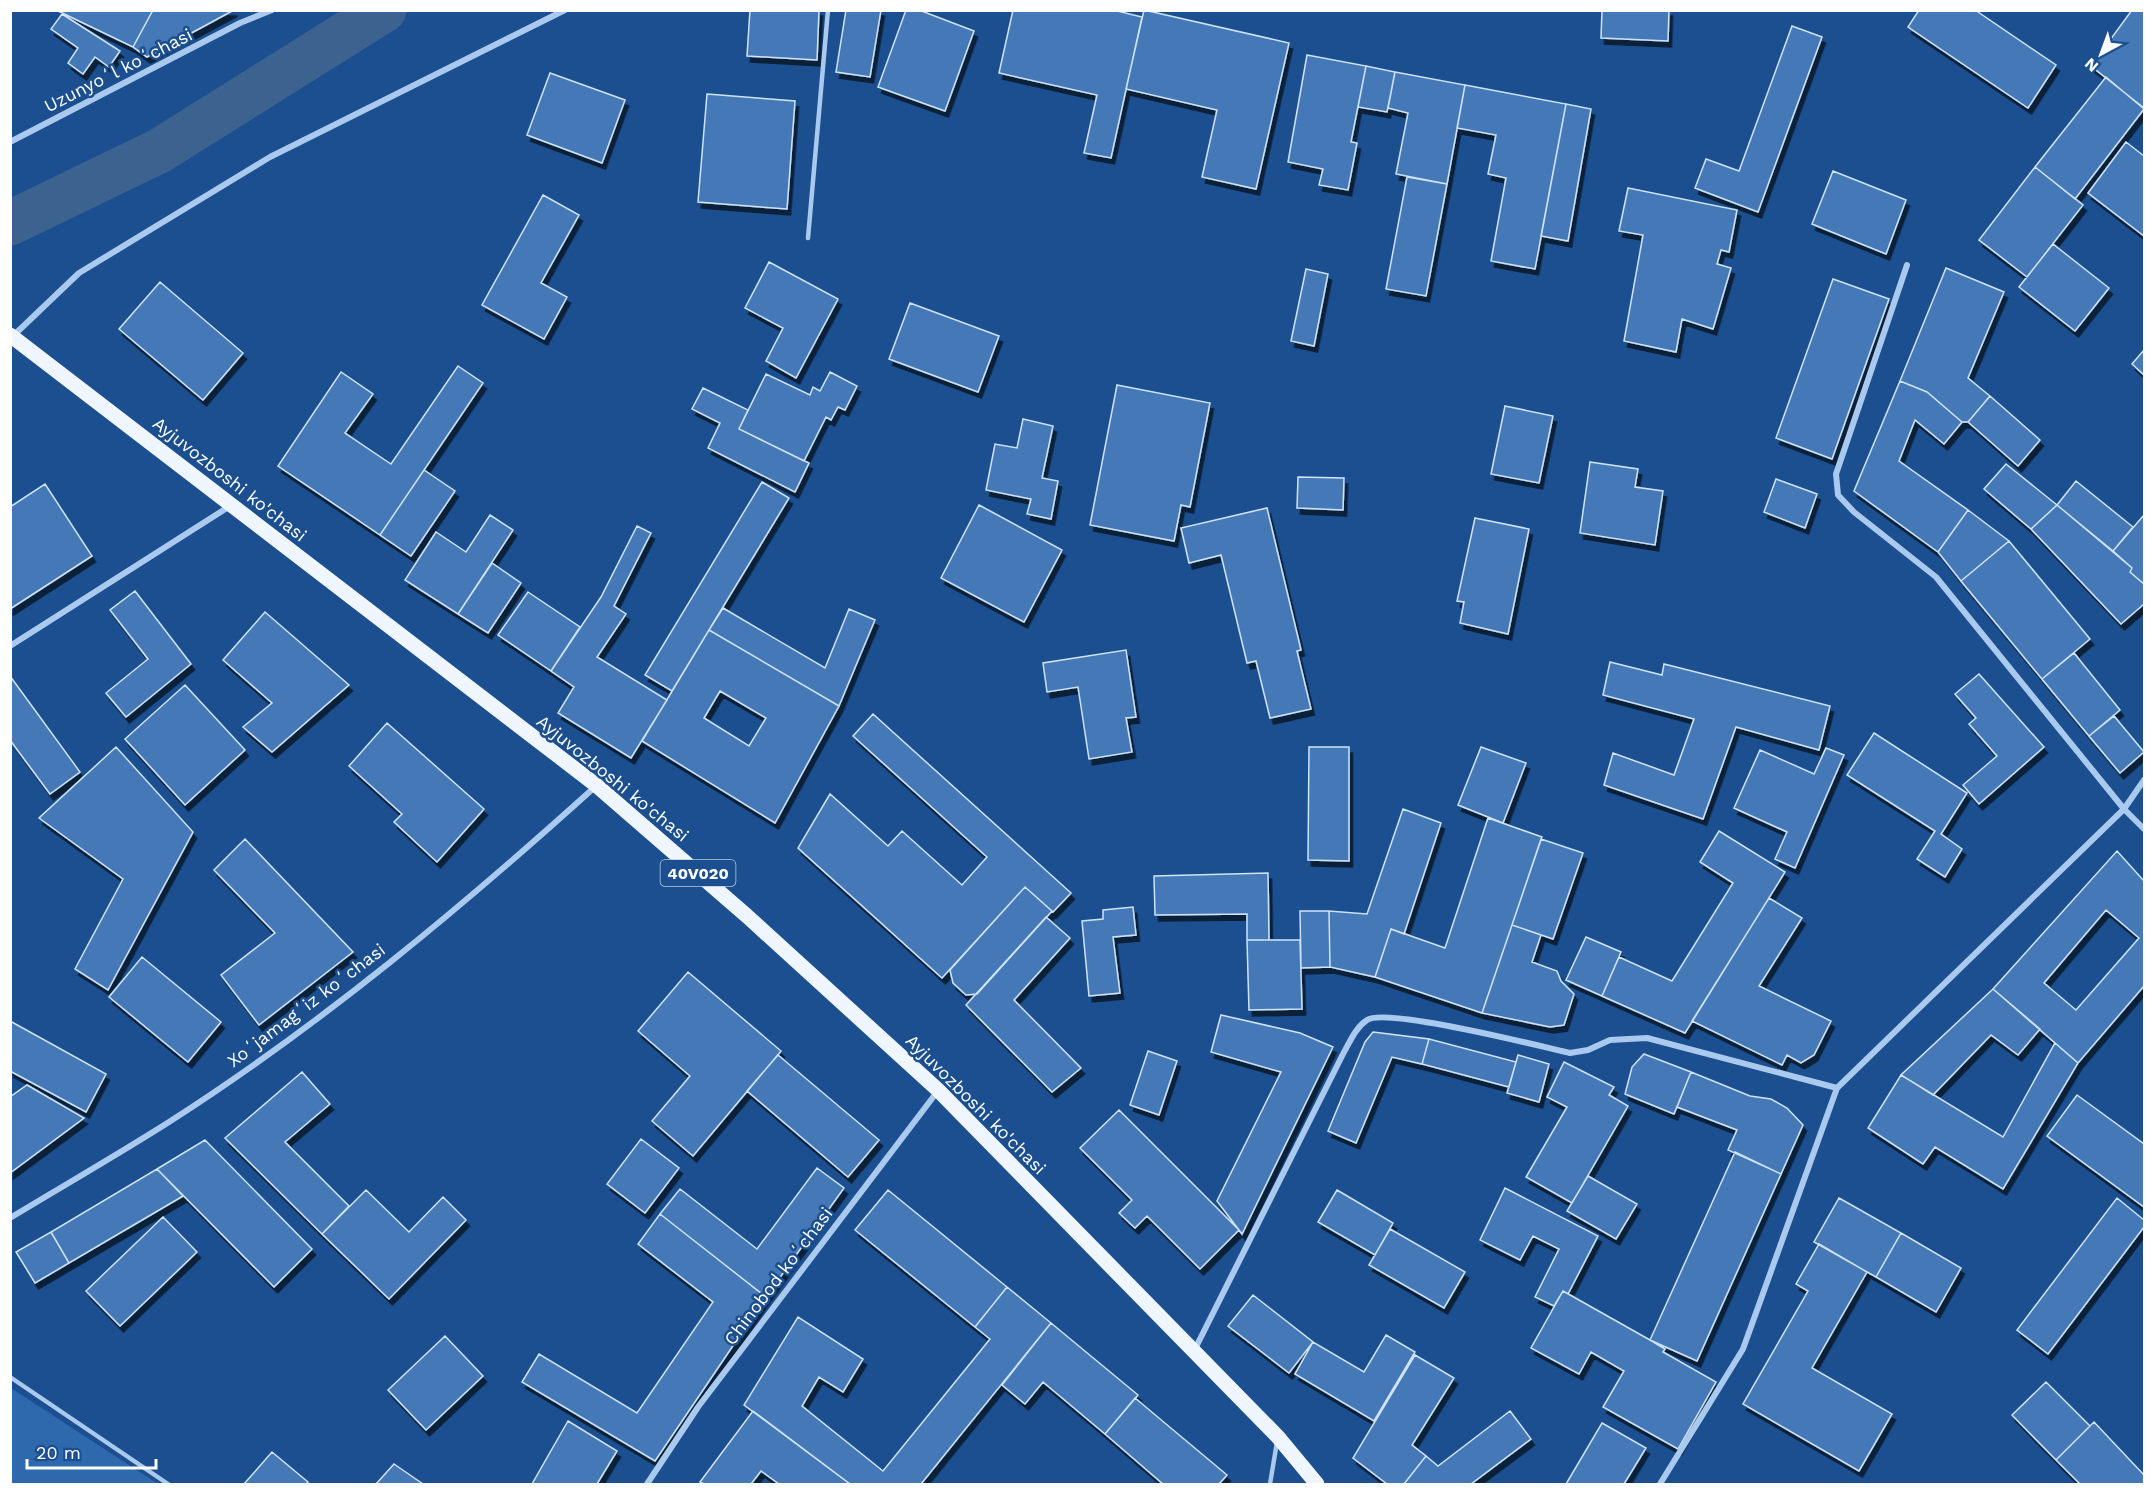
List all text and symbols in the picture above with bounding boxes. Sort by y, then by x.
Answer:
street label: Uzunyoʻl koʻchasi [40,24,196,116]
north arrow [2071,24,2131,84]
text: N [2081,54,2102,76]
street label: Ayjuvozboshi ko'chasi [149,412,311,546]
street label: Ayjuvozboshi ko'chasi [533,710,693,846]
road number: 40V020 [660,860,736,886]
street label: Xoʻjamagʻiz koʻchasi [223,939,389,1071]
street label: Ayjuvozboshi ko'chasi [902,1030,1050,1178]
street label: Chinobod koʻchasi [719,1203,837,1349]
scale bar [27,1432,156,1470]
text: 20 m [36,1442,81,1463]

